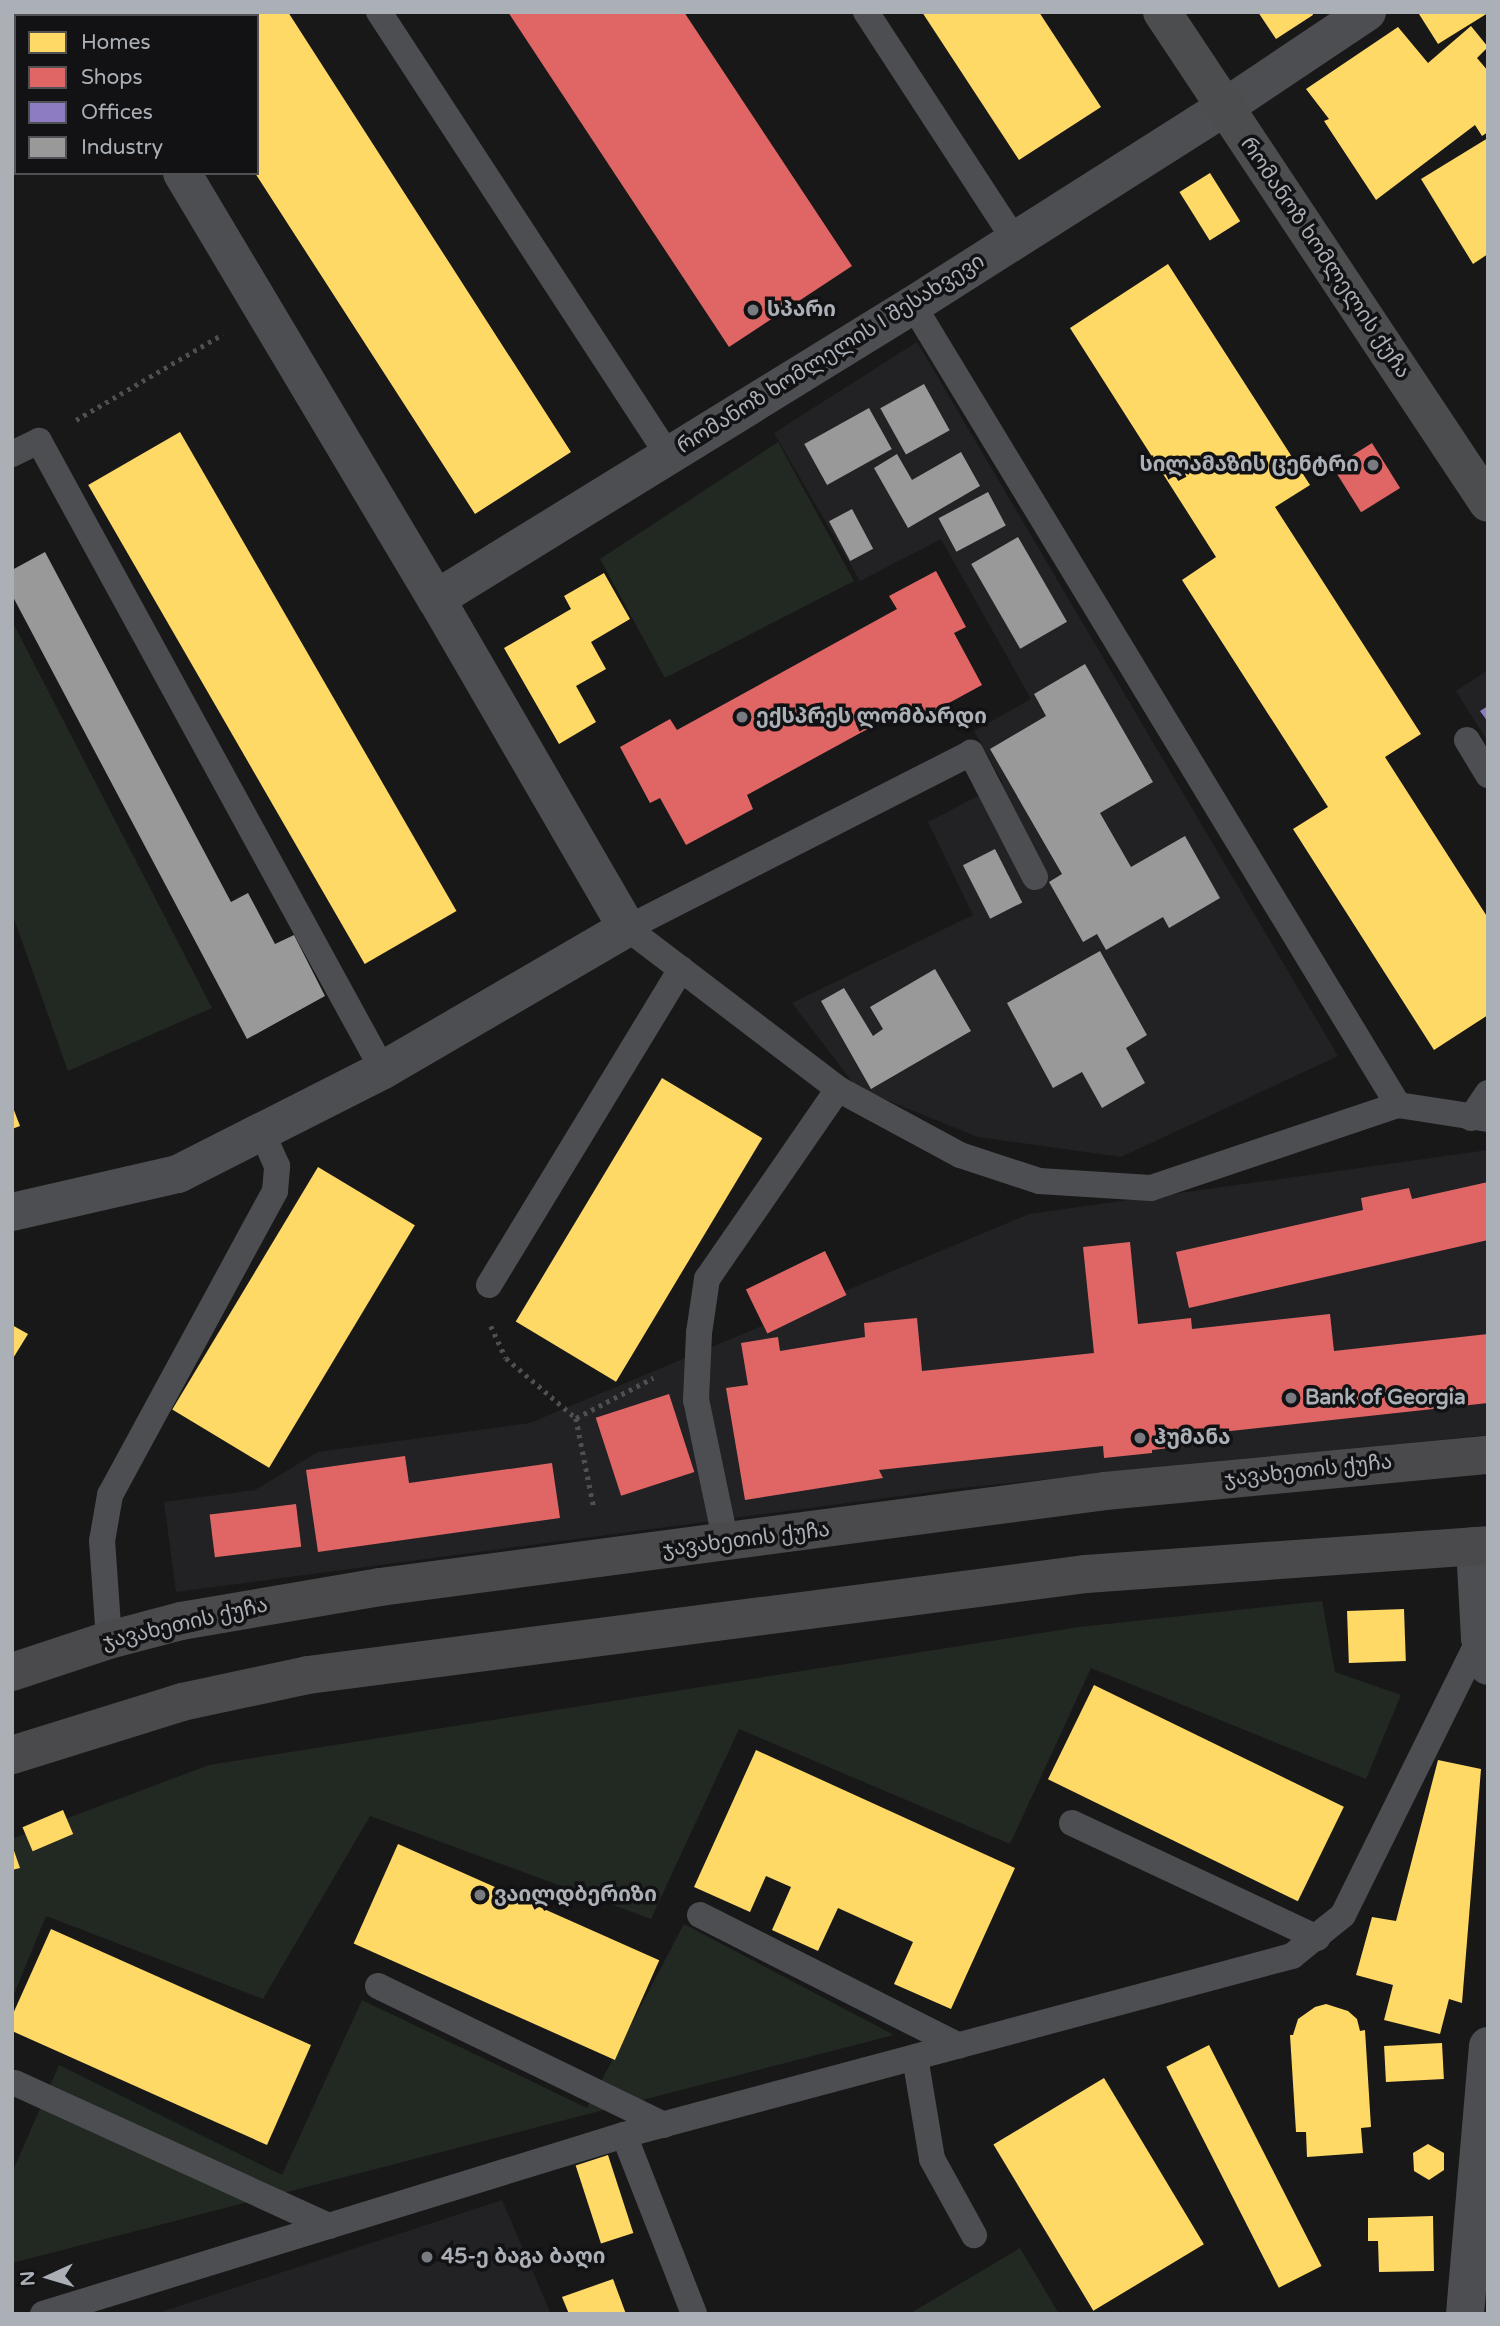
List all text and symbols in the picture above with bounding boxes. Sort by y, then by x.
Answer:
legend [14,14,259,175]
text: Homes [81,30,151,55]
text: Shops [81,65,143,90]
text: Offices [81,100,153,125]
street label: რომანოზ ხომლელის ქუჩა [1235,133,1415,383]
text: Industry [81,135,163,160]
street label: რომანოზ ხომლელის I შესახვევი [673,249,989,459]
place label: სპარი [767,297,836,323]
marker: სპარი [745,302,761,318]
place label: სილამაზის ცენტრი [1139,452,1359,478]
marker: სილამაზის ცენტრი [1365,457,1381,473]
place label: ექსპრეს ლომბარდი [756,704,987,730]
marker: ექსპრეს ლომბარდი [734,709,750,725]
place label: Bank of Georgia [1305,1385,1466,1411]
marker: Bank of Georgia [1283,1390,1299,1406]
place label: ჰუმანა [1154,1425,1230,1451]
marker: ჰუმანა [1132,1430,1148,1446]
street label: ჯავახეთის ქუჩა [1223,1450,1393,1492]
street label: ჯავახეთის ქუჩა [661,1517,831,1563]
street label: ჯავახეთის ქუჩა [100,1593,270,1655]
place label: ვაილდბერიზი [494,1882,657,1908]
marker: ვაილდბერიზი [472,1887,488,1903]
north arrow [14,2242,84,2312]
place label: 45-ე ბაგა ბაღი [441,2244,605,2270]
marker: 45-ე ბაგა ბაღი [419,2249,435,2265]
text: N [17,2270,40,2287]

